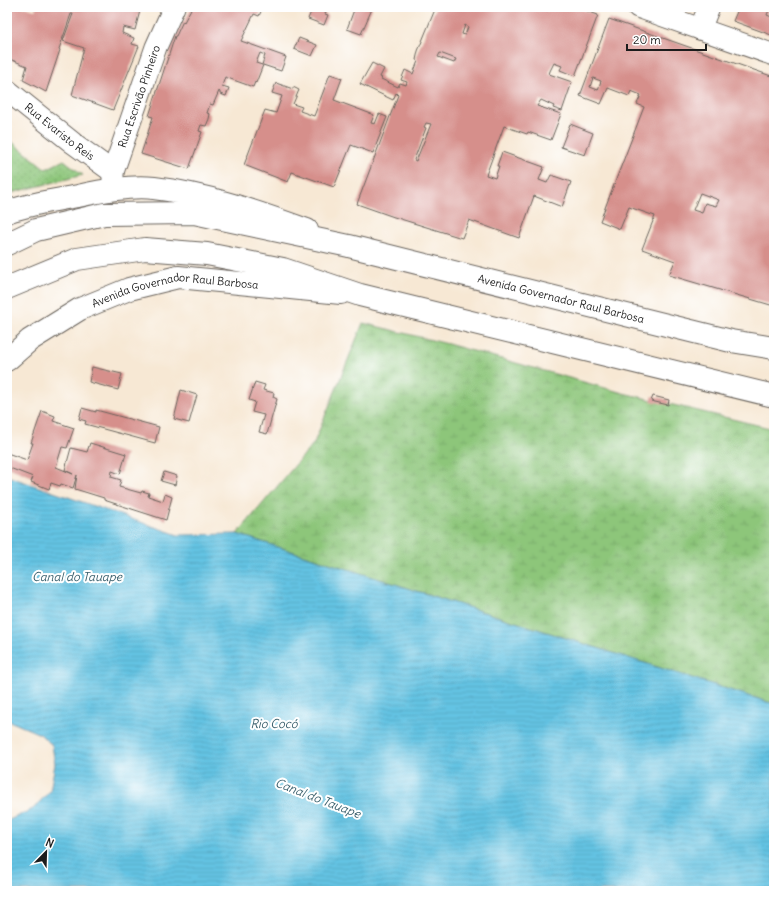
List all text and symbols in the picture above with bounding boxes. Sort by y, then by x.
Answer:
scale bar [627,26,706,52]
text: 20 m [633,32,661,47]
street label: Rua Escrivão Pinheiro [115,43,163,149]
street label: Rua Evaristo Reis [22,100,97,163]
street label: Avenida Governador Raul Barbosa [90,270,259,311]
street label: Avenida Governador Raul Barbosa [476,271,646,326]
water label: Canal do Tauape [32,569,124,584]
water label: Rio Cocó [250,716,299,731]
water label: Canal do Tauape [273,775,364,822]
north arrow [26,832,66,872]
text: N [44,835,56,851]

